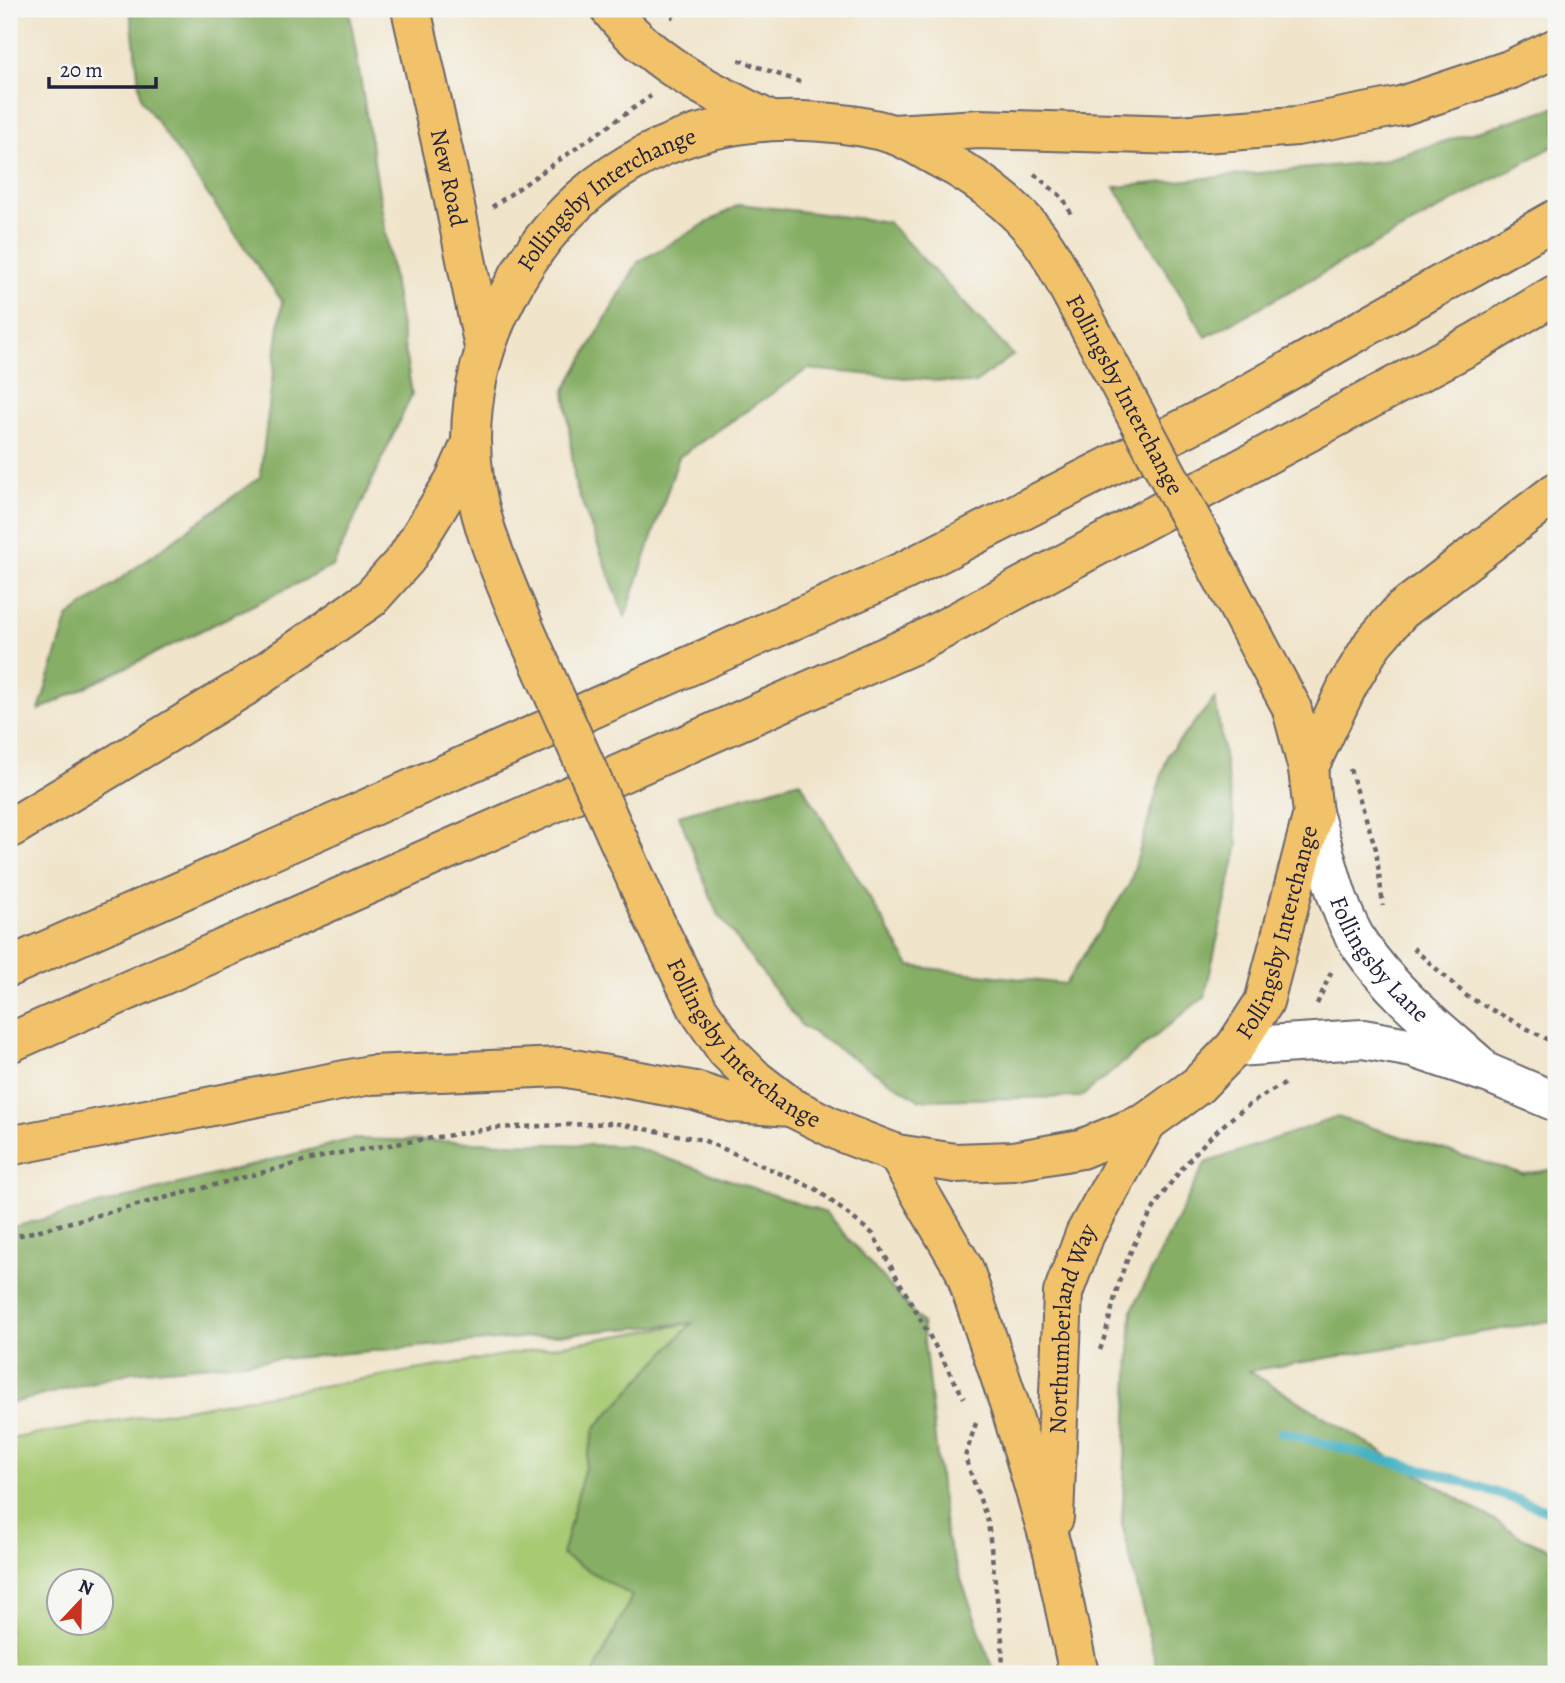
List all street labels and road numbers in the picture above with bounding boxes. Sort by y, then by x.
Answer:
street label: Follingsby Interchange [509,120,700,277]
street label: New Road [423,126,475,230]
street label: Follingsby Interchange [1058,289,1191,501]
street label: Follingsby Interchange [1228,822,1325,1045]
street label: Follingsby Lane [1322,892,1436,1029]
street label: Follingsby Interchange [659,952,826,1135]
street label: Northumberland Way [1041,1218,1104,1434]

